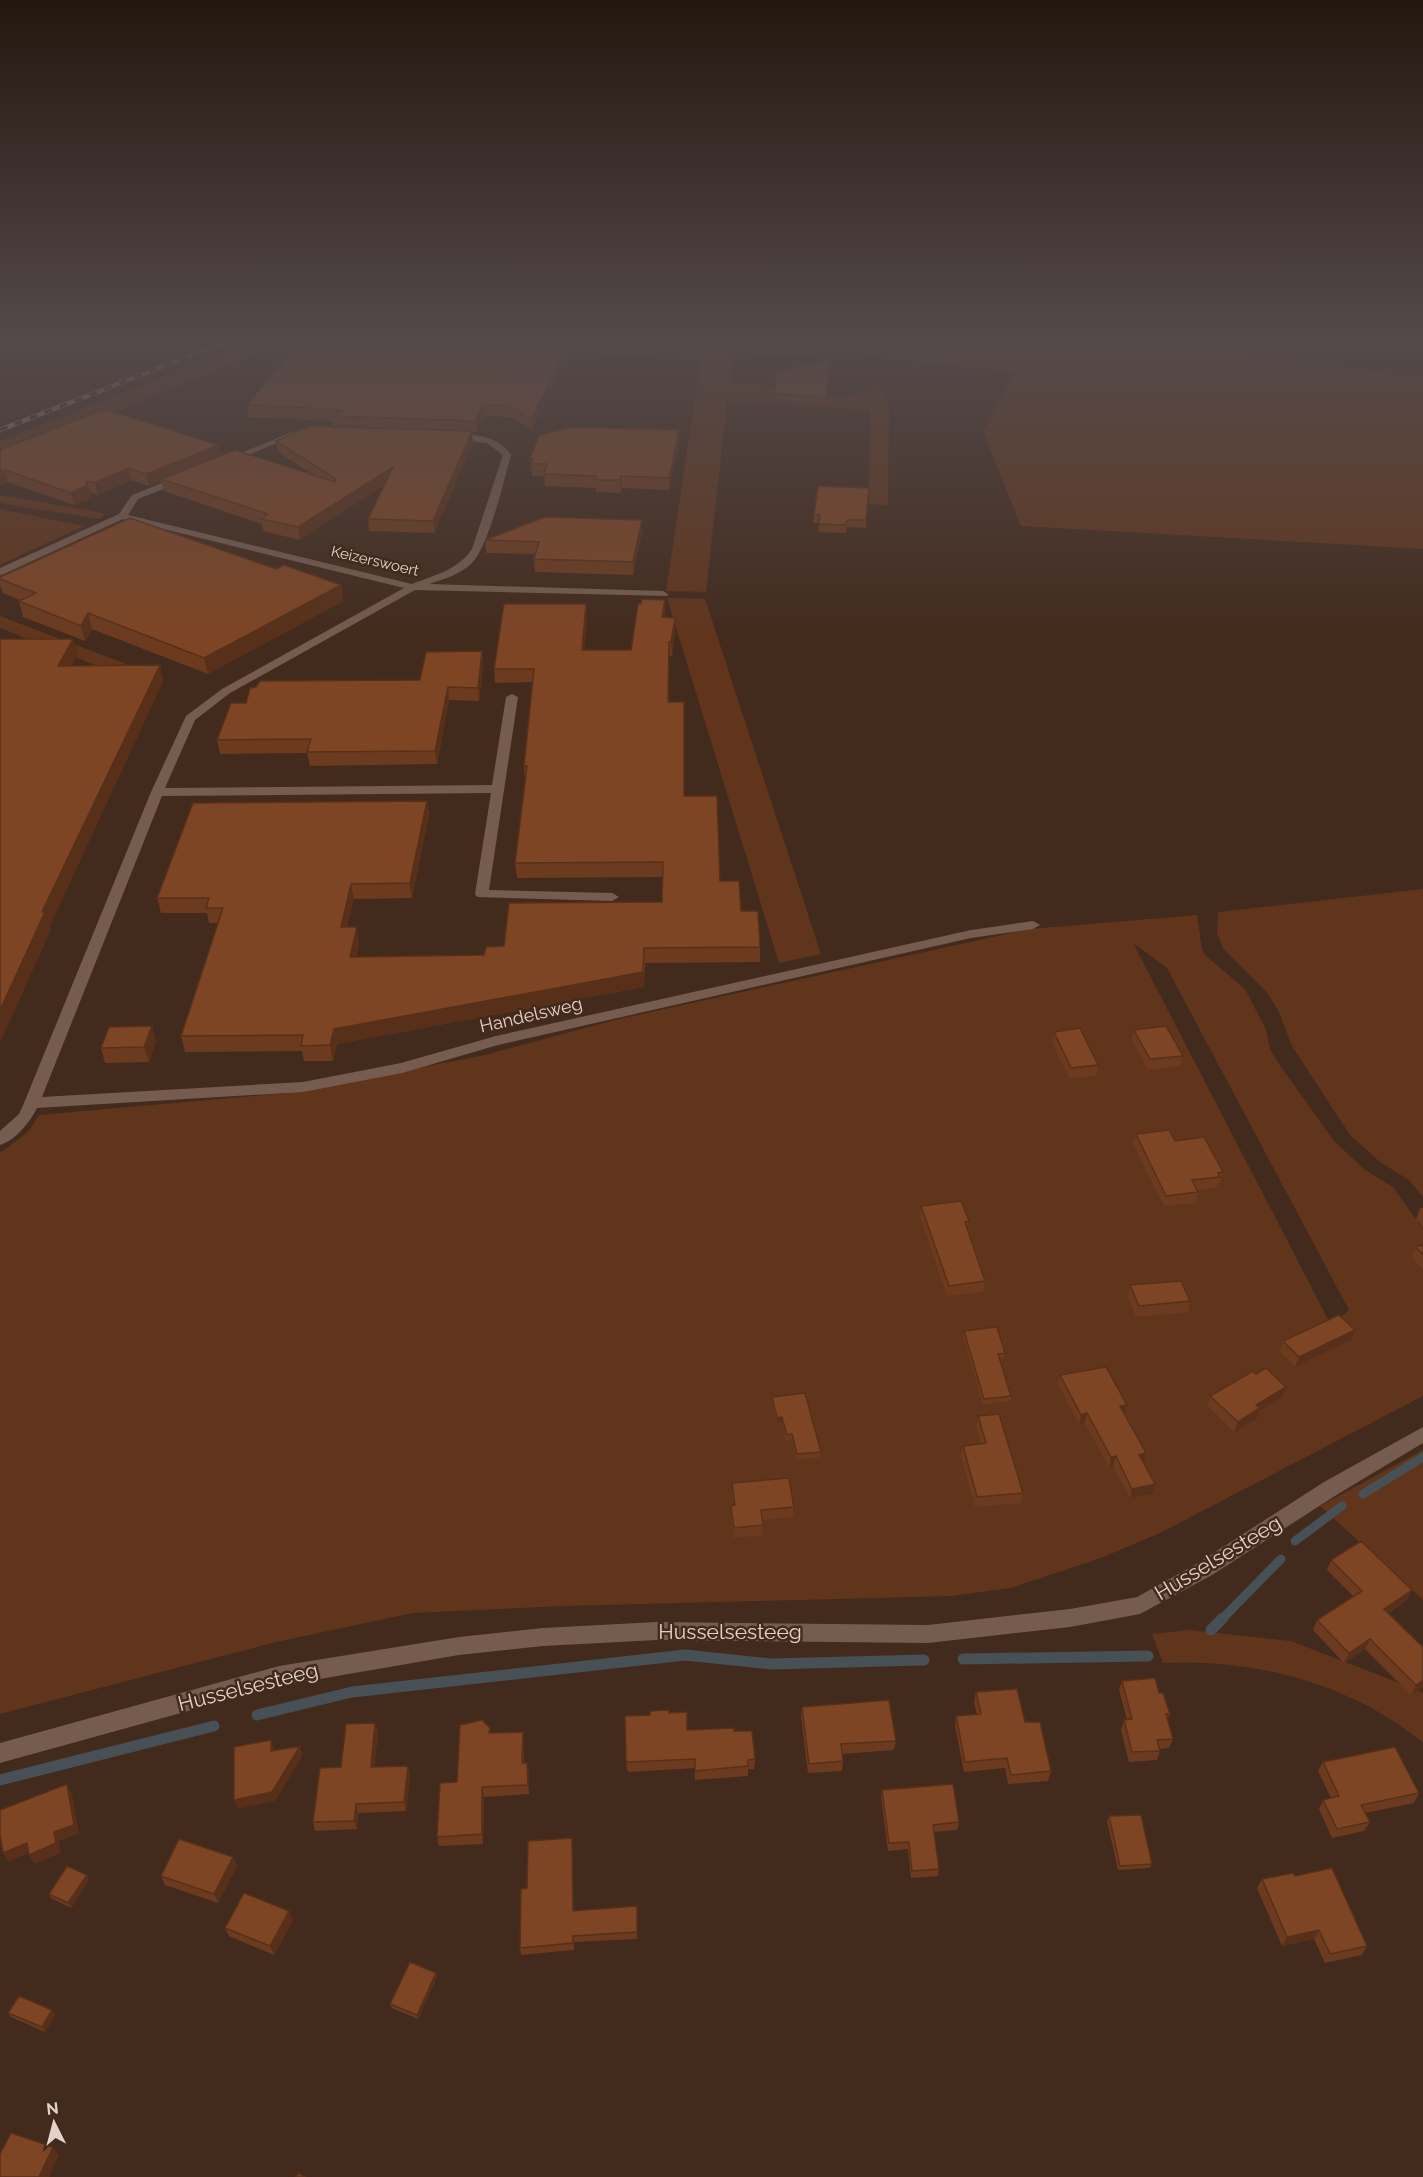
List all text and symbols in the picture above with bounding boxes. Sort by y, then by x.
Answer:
street label: Keizerswoert [329,542,421,580]
street label: Handelsweg [478,993,584,1037]
street label: Husselsesteeg [1150,1510,1286,1605]
street label: Husselsesteeg [658,1619,802,1644]
street label: Husselsesteeg [175,1657,320,1716]
north arrow [24,2093,84,2153]
text: N [45,2098,60,2119]

